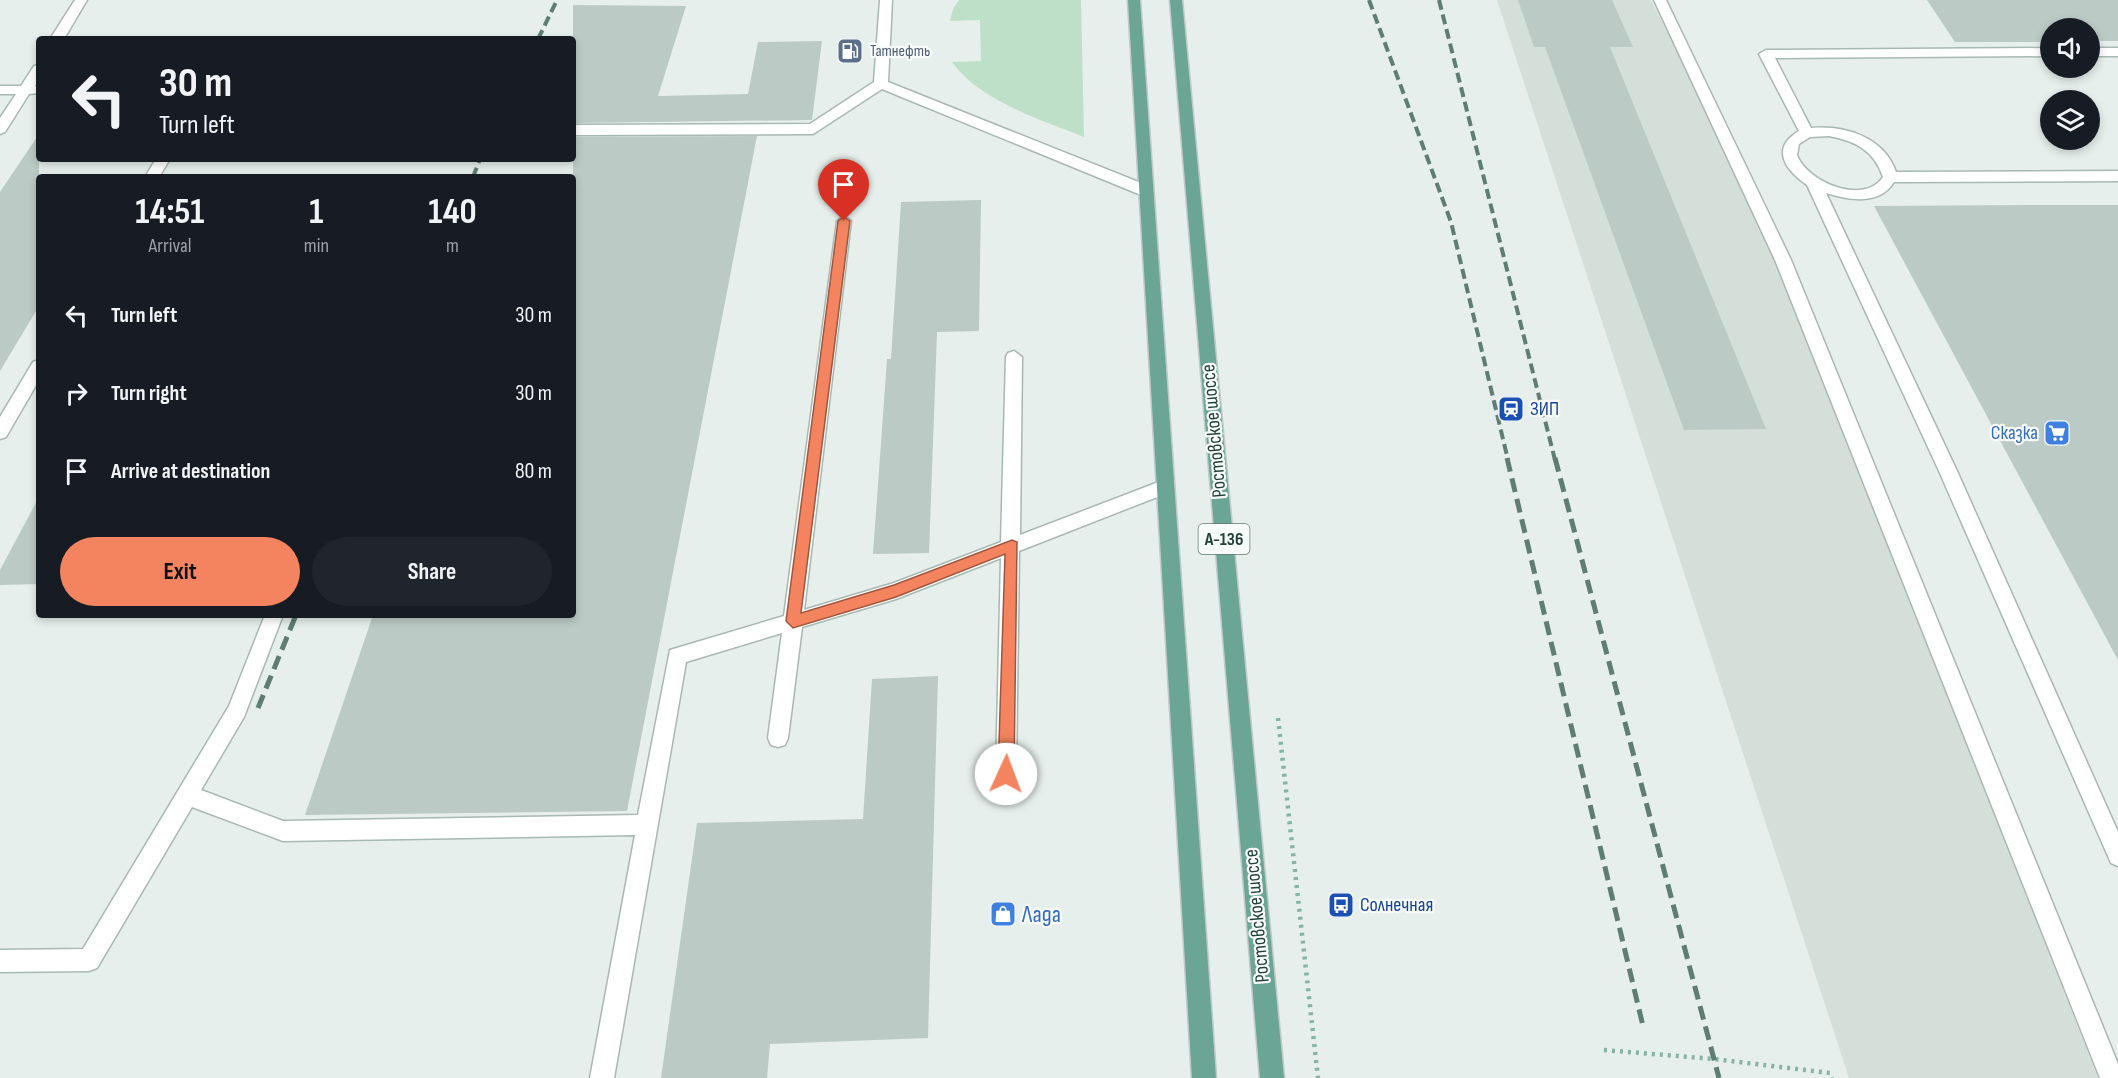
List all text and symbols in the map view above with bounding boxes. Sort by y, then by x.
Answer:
map controls [2040,18,2100,150]
button: sound [2040,18,2100,78]
fuel station icon: Татнефть [835,36,865,66]
place label: Татнефть [870,42,930,61]
text: 30 m [159,58,232,109]
icon: left [60,60,138,138]
button: layers [2040,90,2100,150]
text: Turn left [159,109,235,141]
pin [818,159,869,221]
icon: arrive [827,168,860,201]
text: 14:51 [135,191,204,234]
text: 1 [309,191,323,234]
text: 140 [428,191,477,234]
text: Arrival [148,234,191,258]
text: min [304,234,329,258]
text: m [446,234,459,258]
icon: left [60,299,93,332]
text: Turn left [111,302,177,329]
text: 30 m [515,302,552,329]
street label: Ростовское шоссе [1196,363,1232,499]
icon: right [60,377,93,410]
text: Turn right [111,380,187,407]
text: 30 m [515,380,552,407]
station icon: ЗИП [1496,394,1526,424]
place label: ЗИП [1530,397,1559,421]
supermarket icon: Сказка [2042,418,2072,448]
place label: Сказка [1991,421,2038,445]
icon: arrive [60,455,93,488]
text: Arrive at destination [111,458,270,485]
text: 80 m [515,458,552,485]
road number: А-136 [1198,524,1250,554]
button: Exit [60,537,300,606]
button: Share [312,537,552,606]
position arrow [974,742,1038,806]
street label: Ростовское шоссе [1239,848,1275,984]
bus stop icon: Солнечная [1326,890,1356,920]
place label: Солнечная [1360,893,1433,917]
shop icon: Лада [988,899,1018,929]
place label: Лада [1021,900,1061,929]

